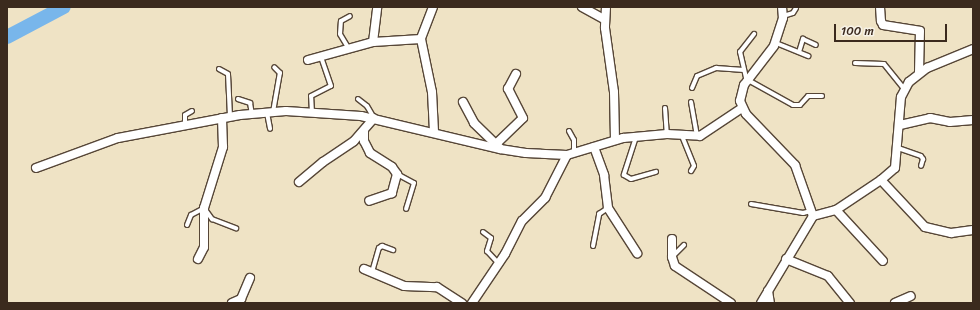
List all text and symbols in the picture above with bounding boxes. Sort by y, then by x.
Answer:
scale bar [836,16,949,42]
text: 100 m [841,20,874,42]

